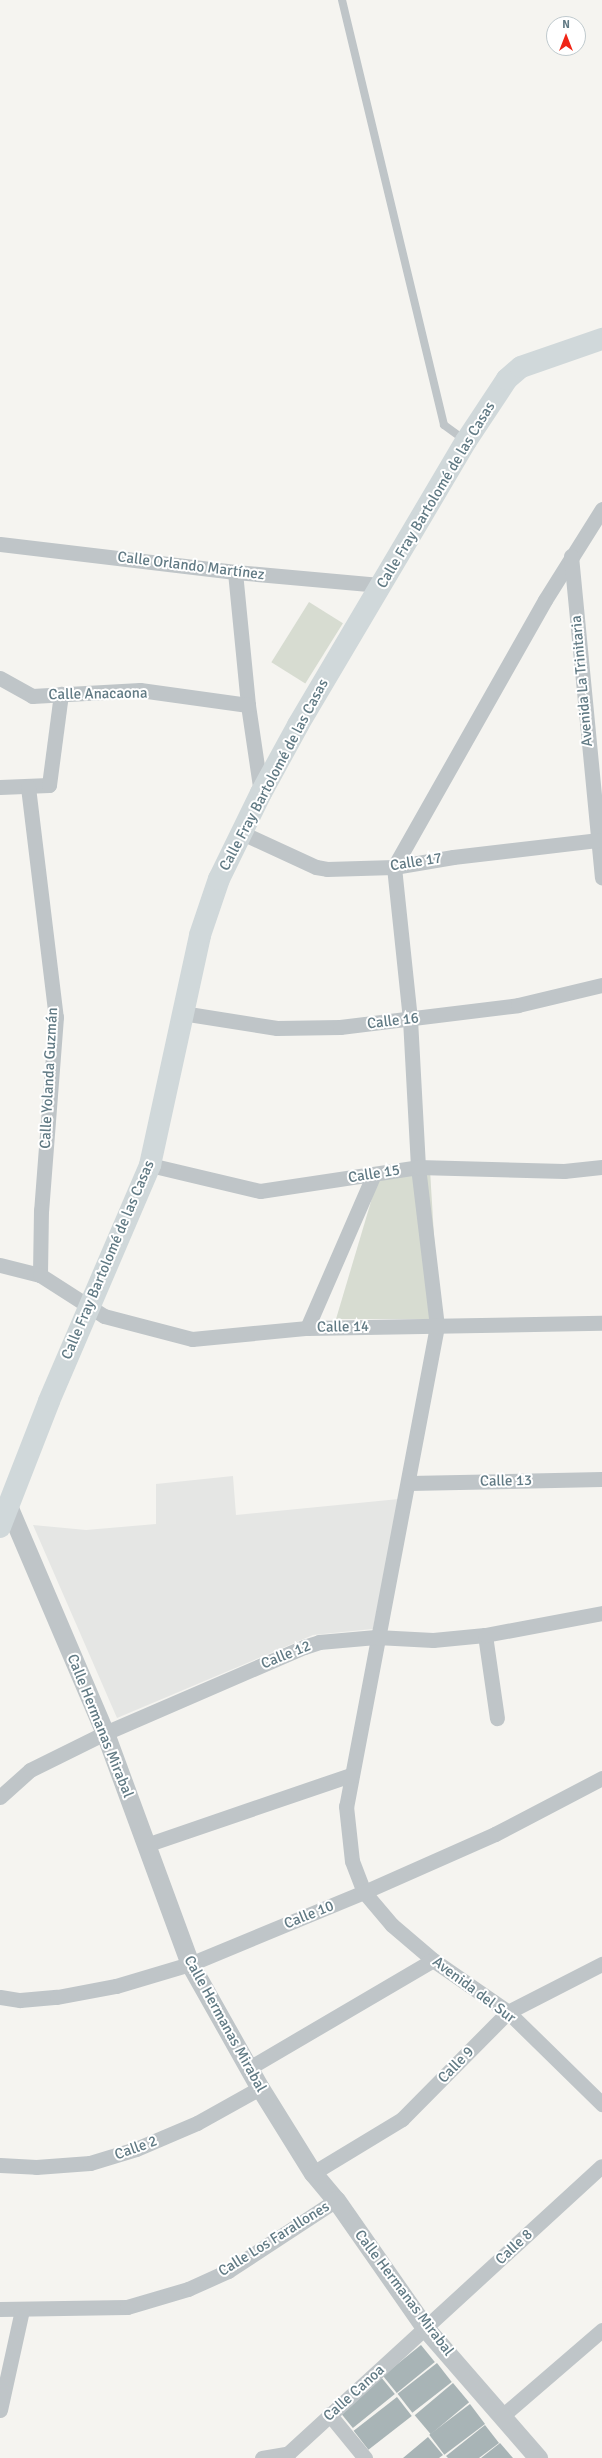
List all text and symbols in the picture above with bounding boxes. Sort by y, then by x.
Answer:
north arrow [546,16,586,56]
text: N [562,18,570,31]
street label: Calle Fray Bartolomé de las Casas [373,398,499,592]
street label: Calle Orlando Martínez [117,548,265,584]
street label: Avenida La Trinitaria [567,615,597,747]
street label: Calle Fray Bartolomé de las Casas [216,676,332,874]
street label: Calle Anacaona [48,684,148,704]
street label: Calle 17 [389,849,443,875]
street label: Calle Yolanda Guzmán [36,1007,62,1149]
street label: Calle 16 [366,1009,420,1033]
street label: Calle Fray Bartolomé de las Casas [58,1158,158,1362]
street label: Calle 15 [347,1161,401,1187]
street label: Calle 14 [317,1318,369,1336]
street label: Calle 13 [480,1472,532,1490]
street label: Calle 12 [258,1637,314,1673]
street label: Calle Hermanas Mirabal [63,1652,137,1800]
street label: Calle 10 [281,1897,337,1933]
street label: Calle Hermanas Mirabal [180,1953,270,2095]
street label: Avenida del Sur [429,1953,519,2027]
street label: Calle 9 [434,2043,478,2087]
street label: Calle 2 [112,2132,160,2164]
street label: Calle Los Farallones [215,2198,333,2280]
street label: Calle 8 [492,2225,536,2269]
street label: Calle Hermanas Mirabal [351,2226,457,2360]
street label: Calle Canoa [320,2361,388,2425]

